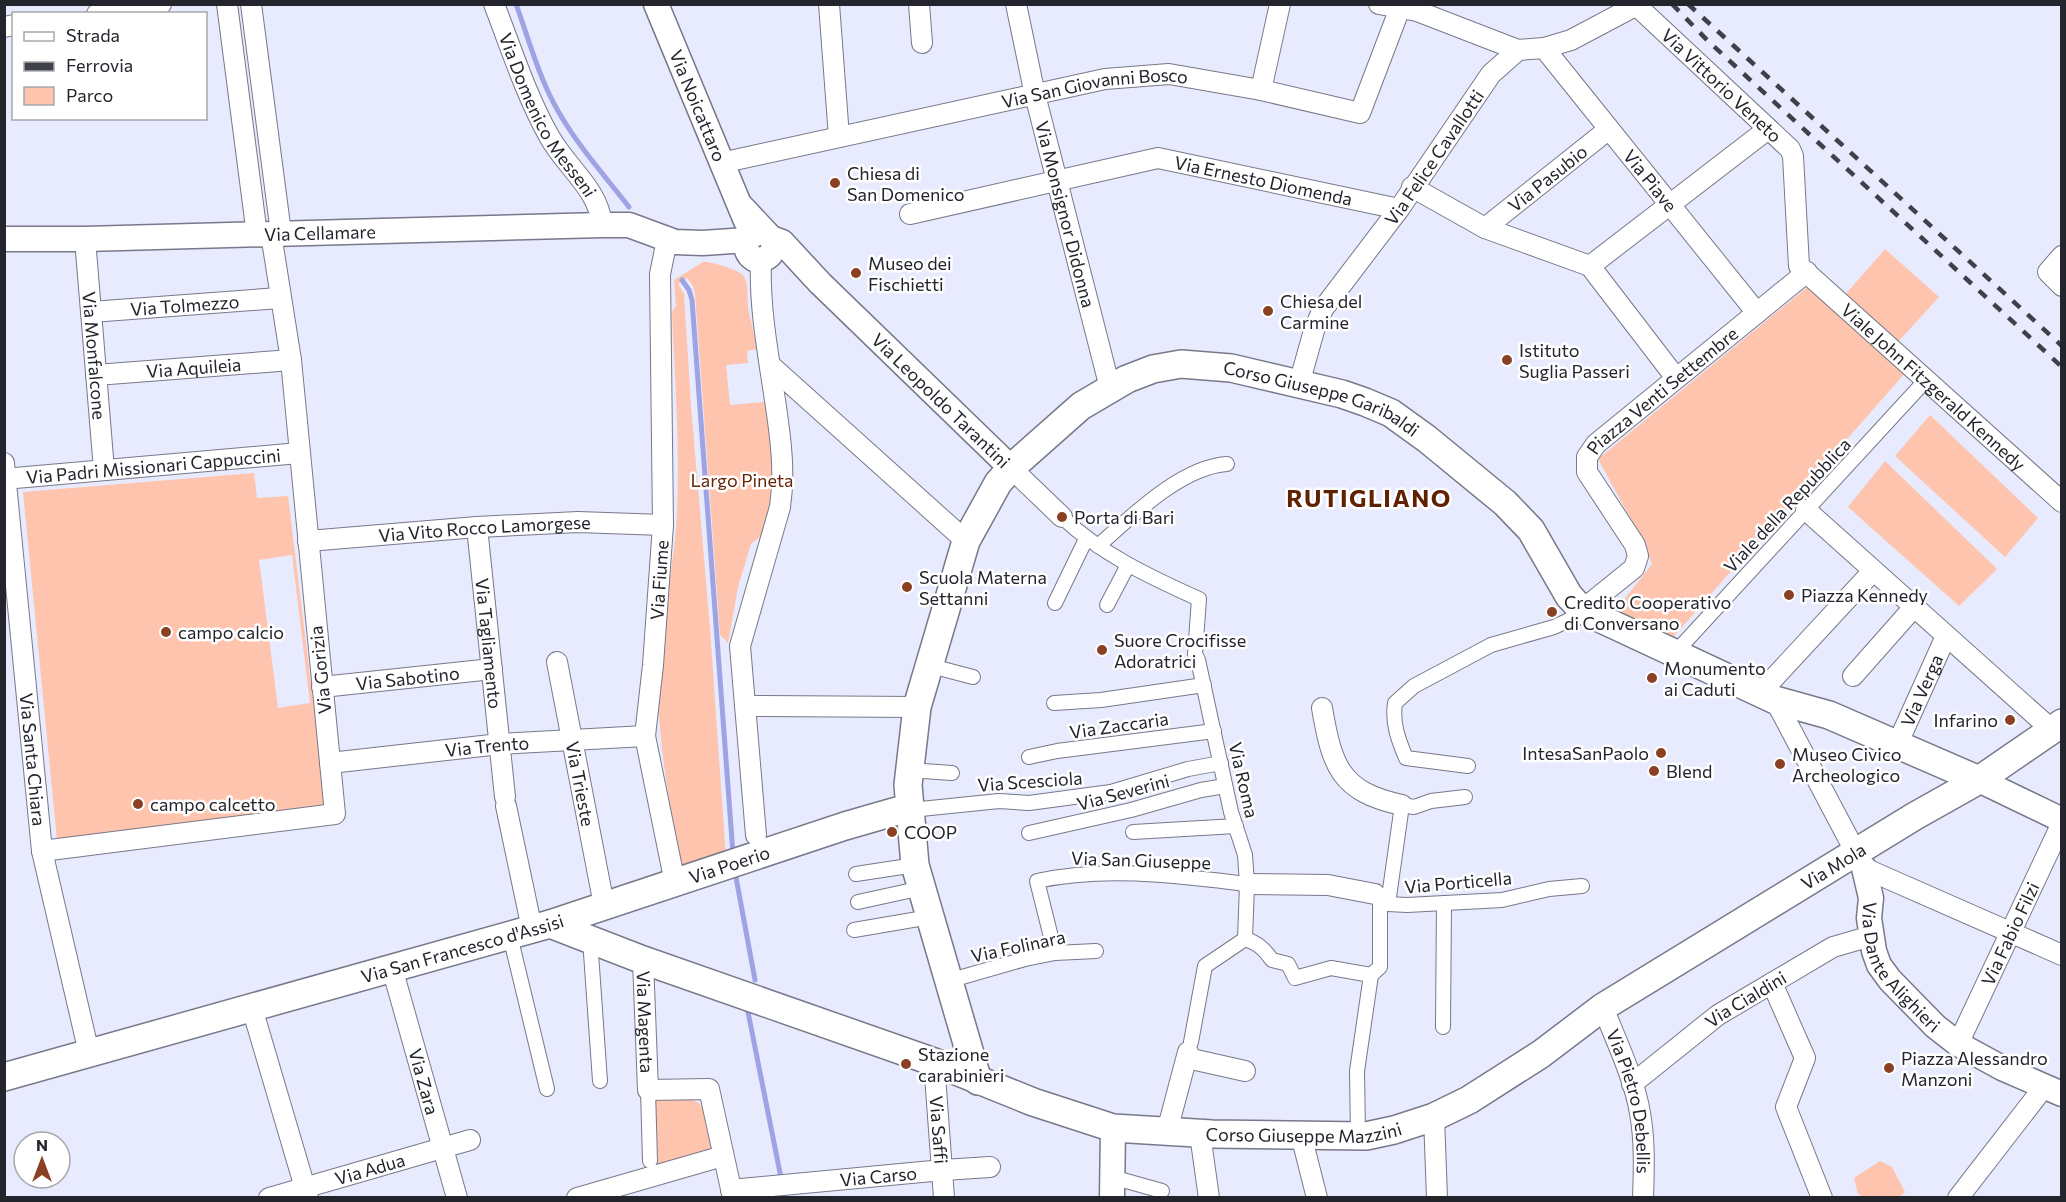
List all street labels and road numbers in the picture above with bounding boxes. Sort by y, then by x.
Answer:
street label: Via Vittorio Veneto [1657,24,1786,147]
street label: Via Domenico Messeni [495,30,601,201]
street label: Via Noicattaro [665,46,731,165]
street label: Via San Giovanni Bosco [999,63,1190,112]
street label: Via Felice Cavallotti [1380,85,1488,229]
street label: Via Monsignor Didonna [1031,119,1100,310]
street label: Via Pasubio [1504,140,1591,216]
street label: Via Piave [1619,145,1682,216]
street label: Via Ernesto Diomenda [1172,151,1354,210]
street label: Via Cellamare [264,220,376,245]
street label: Via Tolmezzo [129,290,240,320]
street label: Via Monfalcone [78,291,111,421]
street label: Viale John Fitzgerald Kennedy [1837,298,2030,475]
street label: Piazza Venti Settembre [1581,322,1742,458]
street label: Via Leopoldo Tarantini [867,328,1015,472]
street label: Via Aquileia [145,353,242,382]
street label: Corso Giuseppe Garibaldi [1223,356,1424,441]
street label: Viale della Repubblica [1719,433,1855,577]
street label: Via Padri Missionari Cappuccini [25,444,282,488]
street label: Via Vito Rocco Lamorgese [377,511,591,546]
street label: Via Fiume [645,539,673,621]
street label: Via Tagliamento [471,577,507,710]
street label: Via Gorizia [304,625,336,715]
street label: Via Verga [1896,651,1947,730]
street label: Via Sabotino [355,662,461,694]
street label: Via Santa Chiara [16,692,51,827]
street label: Via Zaccaria [1068,707,1170,743]
street label: Via Trento [444,731,530,761]
street label: Via Trieste [562,739,600,828]
street label: Via Roma [1225,740,1263,820]
street label: Via Scesciola [977,766,1083,796]
street label: Via Severini [1074,769,1172,815]
street label: Via Mola [1797,838,1870,894]
street label: Via Poerio [686,841,773,888]
street label: Via San Giuseppe [1071,847,1211,873]
street label: Via Porticella [1403,866,1513,898]
street label: Via Fabio Filzi [1976,878,2044,989]
street label: Via Dante Alighieri [1858,901,1944,1037]
street label: Via San Francesco d'Assisi [358,909,567,987]
street label: Via Folinara [969,925,1067,967]
street label: Via Cialdini [1700,966,1790,1032]
street label: Via Magenta [632,970,658,1074]
street label: Via Pietro Debellis [1602,1026,1655,1174]
street label: Via Zara [404,1046,444,1117]
street label: Via Saffi [926,1095,952,1165]
street label: Corso Giuseppe Mazzini [1205,1117,1404,1147]
street label: Via Adua [332,1148,407,1189]
street label: Via Carso [839,1162,918,1191]

